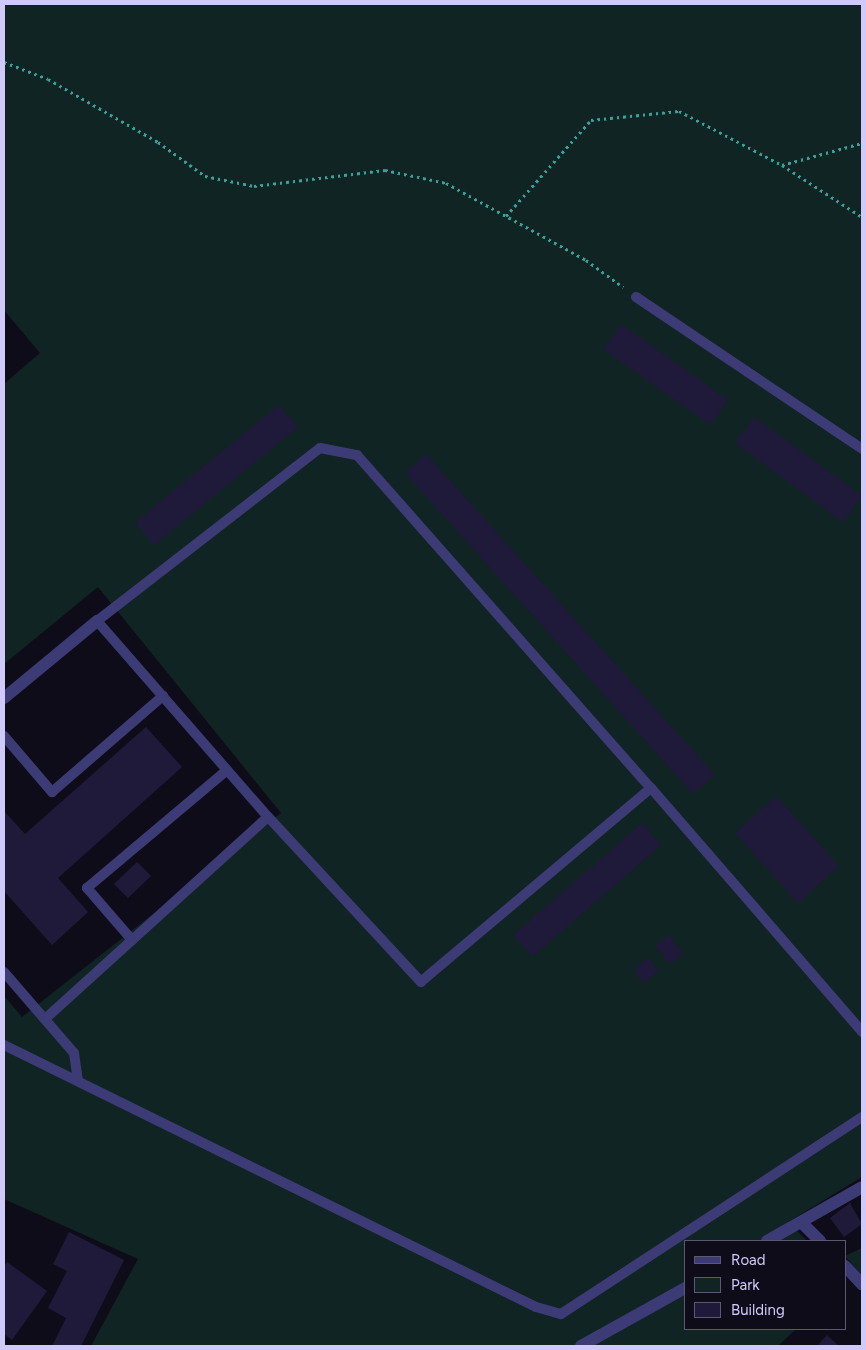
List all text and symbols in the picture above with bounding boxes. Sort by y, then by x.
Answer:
legend [684,1240,846,1330]
text: Road [731,1251,766,1269]
text: Park [731,1276,760,1294]
text: Building [731,1301,785,1319]

